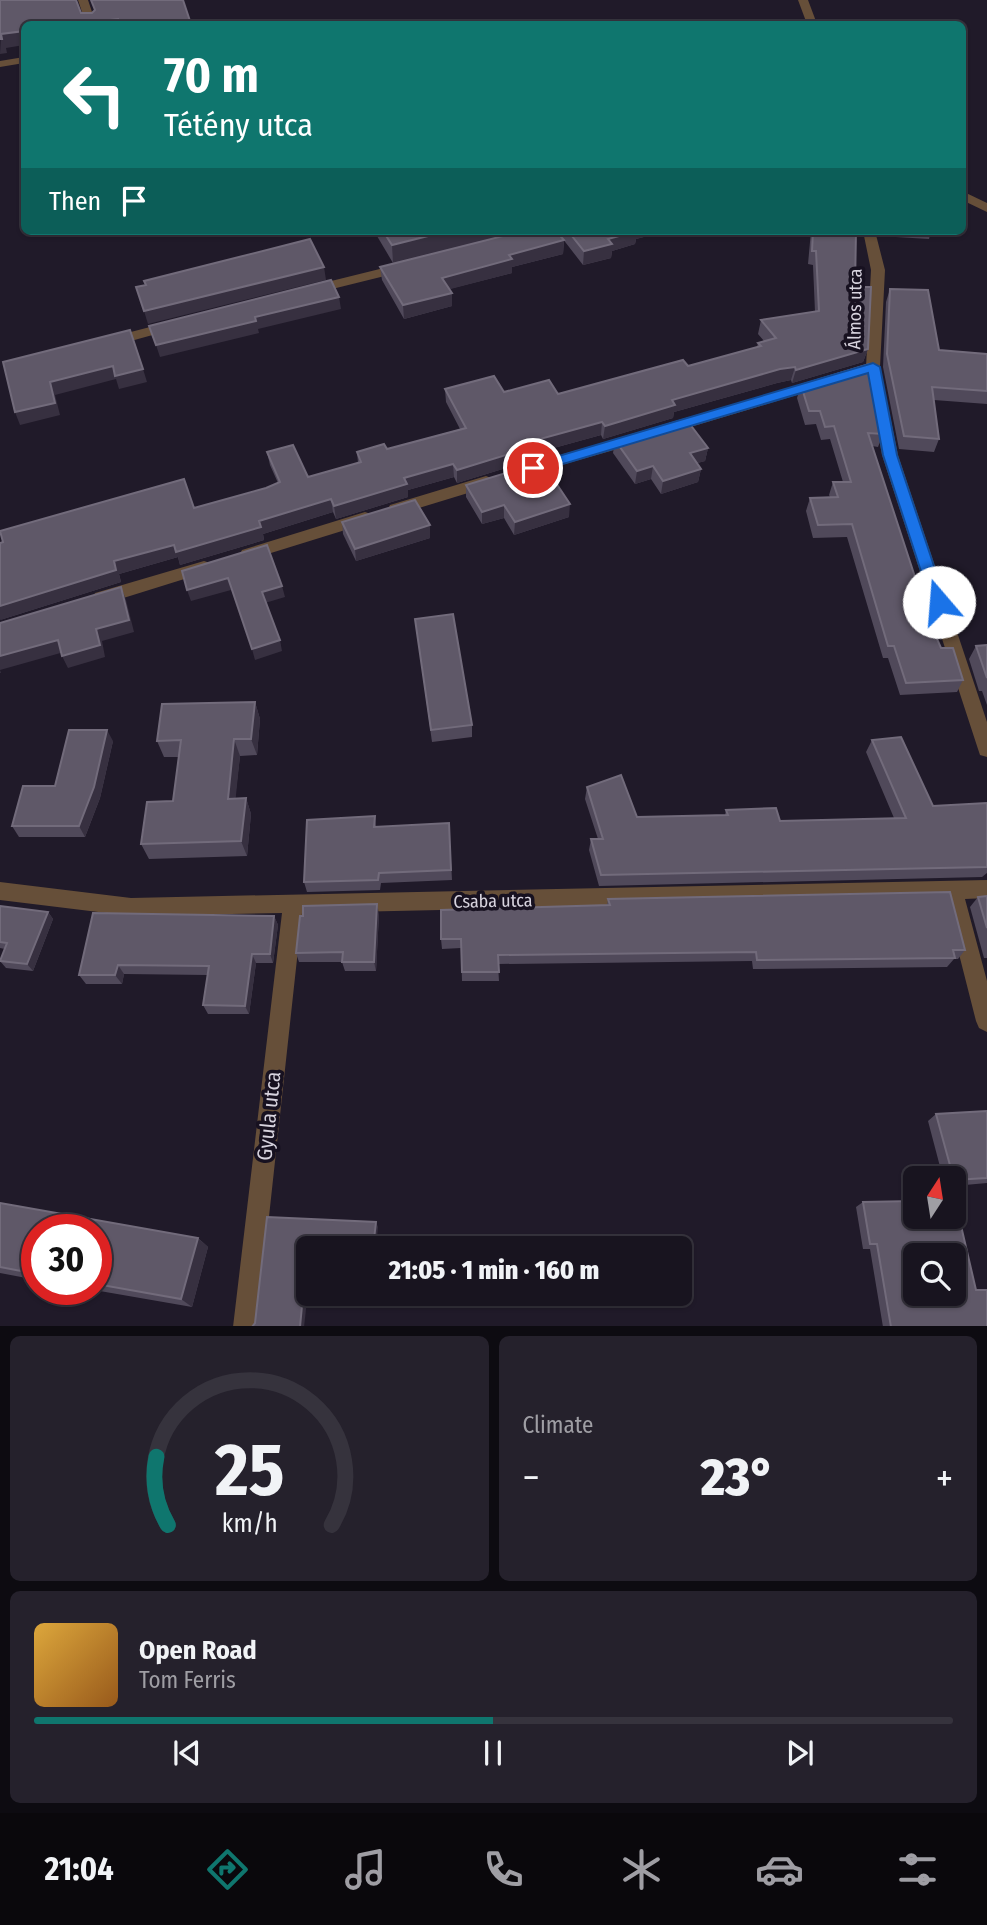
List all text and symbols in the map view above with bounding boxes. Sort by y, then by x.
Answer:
text: 70 m [164,46,259,105]
icon: left [49,49,140,140]
text: Tétény utca [164,106,313,144]
icon: arrive [115,182,153,220]
text: Then [49,186,101,217]
street label: Álmos utca [842,268,867,350]
pin [503,438,563,498]
icon: arrive [514,449,552,487]
position arrow [902,565,976,639]
street label: Csaba utca [453,889,533,913]
street label: Gyula utca [251,1070,287,1162]
north arrow [903,1166,966,1228]
map controls [903,1166,966,1306]
speed limit sign: 30 [21,1214,112,1305]
button: search [903,1243,966,1306]
text: 21:05 · 1 min · 160 m [389,1255,599,1286]
text: Climate [523,1411,593,1439]
text: 25 [214,1427,284,1514]
text: 23° [701,1446,775,1509]
text: − [523,1455,540,1501]
text: + [936,1455,953,1501]
text: km/h [221,1508,277,1538]
text: Open Road [139,1635,257,1666]
text: Tom Ferris [139,1666,236,1694]
icon: previous [168,1734,206,1772]
icon: pause [474,1734,512,1772]
icon: next [781,1734,819,1772]
icon: directions [203,1845,252,1894]
icon: music [341,1845,390,1894]
icon: phone [479,1845,528,1894]
icon: climate [617,1845,666,1894]
icon: car [755,1845,804,1894]
icon: filters [893,1845,942,1894]
text: 21:04 [45,1850,114,1888]

